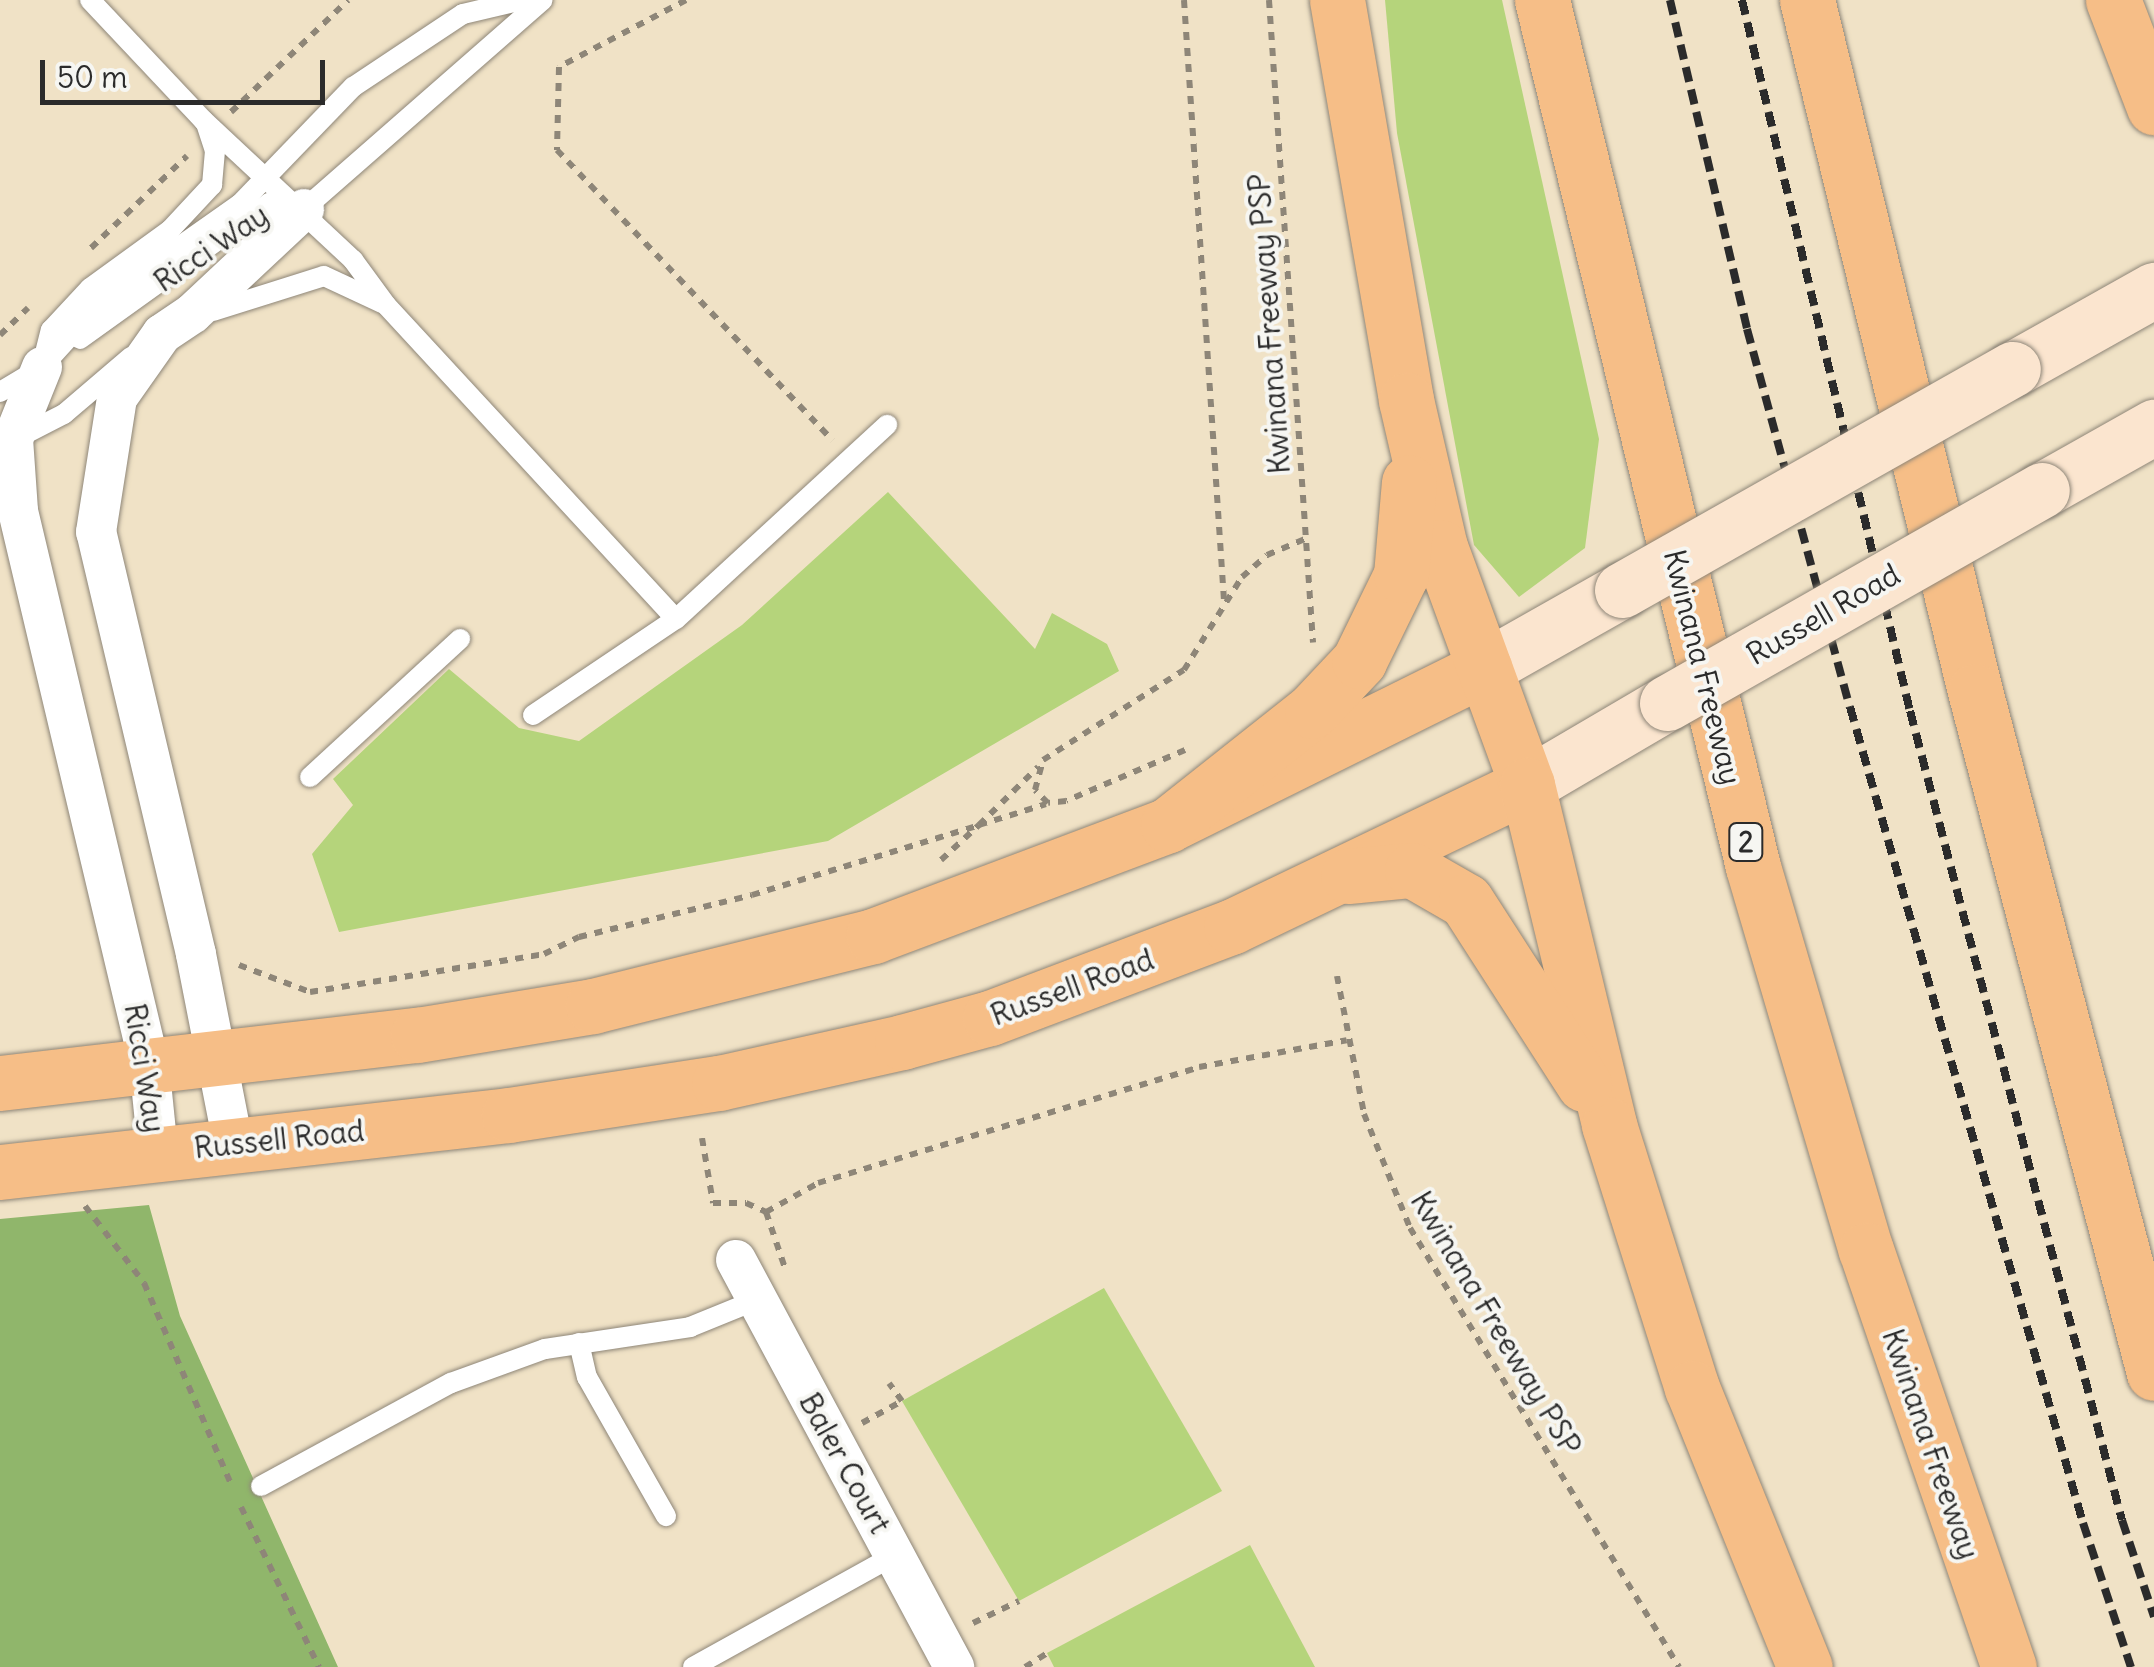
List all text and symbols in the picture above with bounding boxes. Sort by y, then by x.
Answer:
scale bar [45,40,330,102]
text: 50 m [57,58,127,96]
street label: Kwinana Freeway PSP [1241,173,1297,475]
street label: Ricci Way [147,197,275,299]
street label: Kwinana Freeway [1656,546,1750,788]
street label: Russell Road [1740,556,1906,672]
road number: 2 [1726,819,1766,865]
street label: Russell Road [986,941,1158,1033]
street label: Ricci Way [117,1001,173,1135]
street label: Russell Road [192,1112,366,1166]
street label: Kwinana Freeway PSP [1403,1185,1589,1461]
street label: Kwinana Freeway [1875,1324,1987,1564]
street label: Baler Court [792,1386,898,1540]

